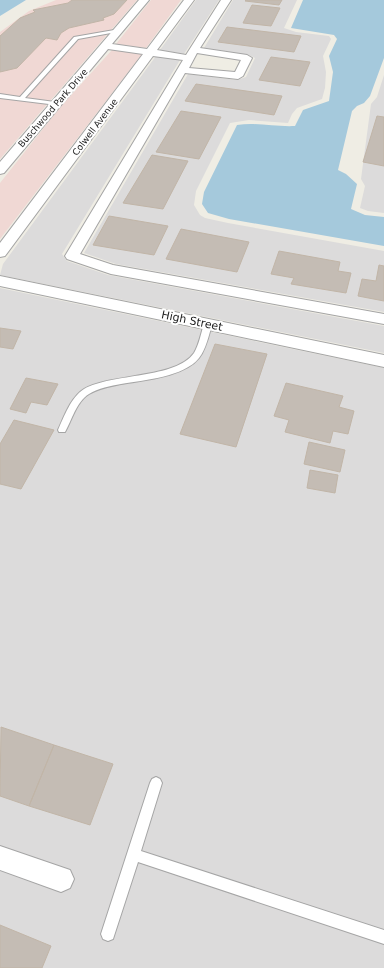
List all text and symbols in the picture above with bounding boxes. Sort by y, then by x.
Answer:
street label: Buschwood Park Drive [16,66,90,149]
street label: Colwell Avenue [70,96,120,157]
street label: High Street [160,308,224,334]

